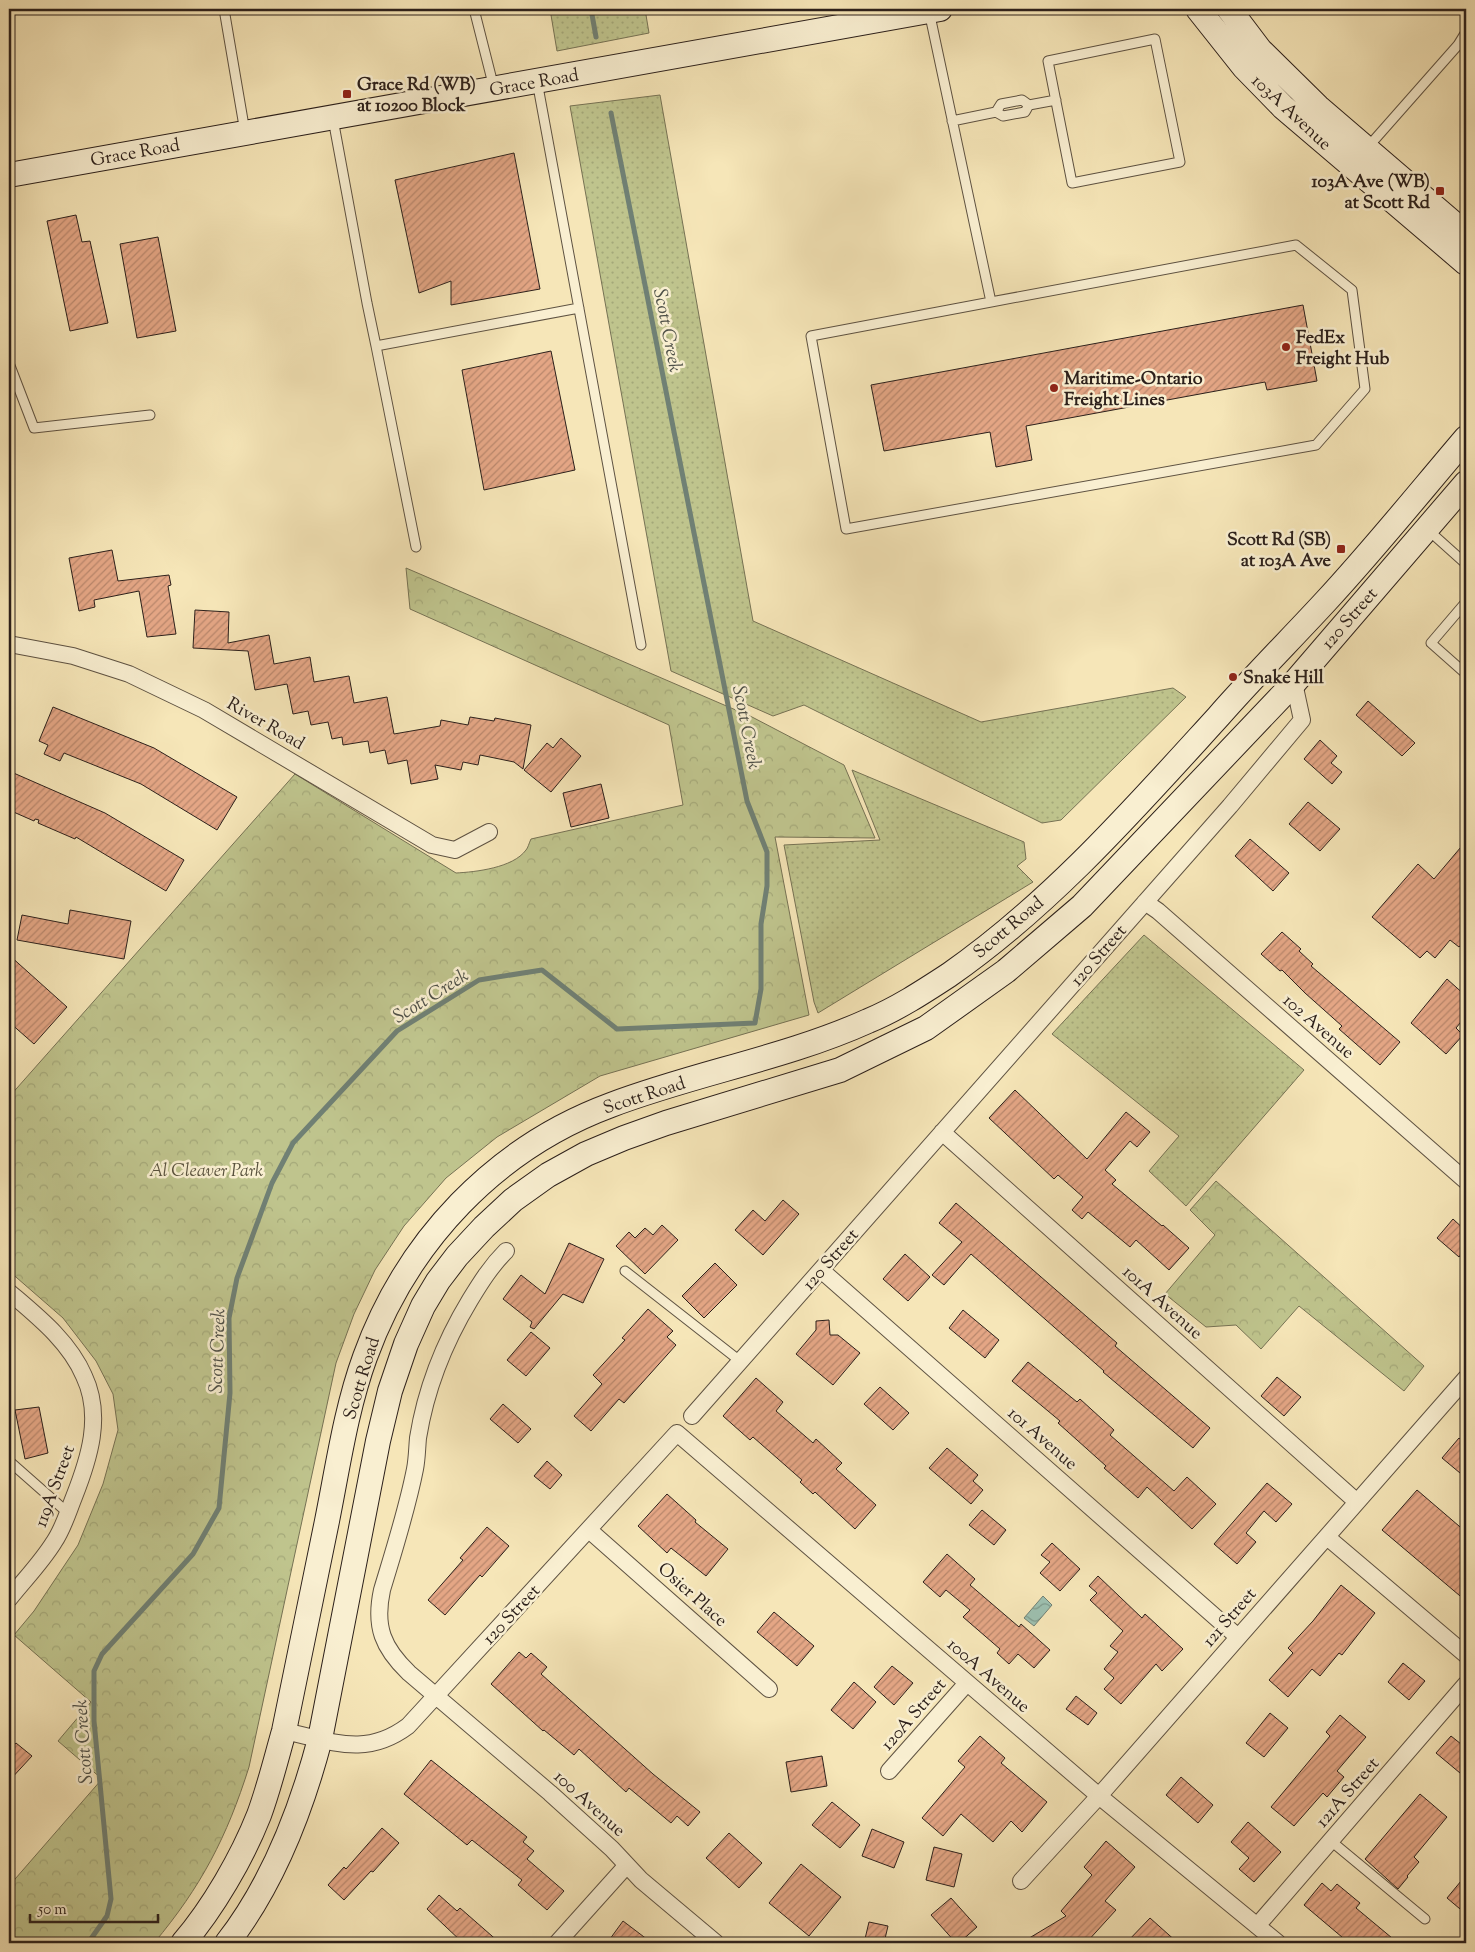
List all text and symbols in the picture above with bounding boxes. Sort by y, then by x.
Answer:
street label: Grace Road [488,63,581,105]
street label: 103A Avenue [1245,69,1337,158]
place label: Grace Rd (WB) at 10200 Block [357,73,476,120]
marker: Grace Rd (WB) at 10200 Block [341,88,353,100]
street label: Grace Road [89,133,182,175]
place label: 103A Ave (WB) at Scott Rd [1312,170,1431,217]
marker: 103A Ave (WB) at Scott Rd [1434,185,1446,197]
water label: Scott Creek [645,286,688,375]
place label: FedEx Freight Hub [1296,326,1389,373]
marker: FedEx Freight Hub [1280,341,1292,353]
place label: Maritime-Ontario Freight Lines [1064,367,1203,414]
marker: Maritime-Ontario Freight Lines [1048,382,1060,394]
place label: Scott Rd (SB) at 103A Ave [1227,528,1332,575]
marker: Scott Rd (SB) at 103A Ave [1335,543,1347,555]
street label: 120 Street [1316,583,1385,656]
place label: Snake Hill [1243,666,1325,692]
marker: Snake Hill [1227,671,1239,683]
water label: Scott Creek [724,683,767,772]
street label: River Road [221,692,309,758]
street label: Scott Road [968,891,1050,966]
street label: 120 Street [1065,920,1134,993]
water label: Scott Creek [388,963,475,1031]
street label: 102 Avenue [1276,989,1359,1066]
street label: Scott Road [600,1071,689,1122]
park label: Al Cleaver Park [149,1159,263,1185]
street label: 120 Street [797,1224,866,1297]
street label: 101A Avenue [1116,1260,1208,1347]
water label: Scott Creek [204,1308,233,1394]
street label: Scott Road [338,1334,388,1423]
street label: 101 Avenue [1001,1402,1082,1477]
street label: 119A Street [29,1442,83,1531]
street label: Osier Place [651,1557,732,1634]
street label: 120 Street [478,1579,547,1651]
street label: 121 Street [1197,1583,1264,1654]
street label: 100A Avenue [940,1633,1035,1720]
street label: 120A Street [876,1674,953,1757]
water label: Scott Creek [68,1698,101,1785]
street label: 121A Street [1311,1752,1386,1834]
street label: 100 Avenue [547,1765,630,1844]
scale bar [30,1892,158,1924]
text: 50 m [37,1900,67,1921]

